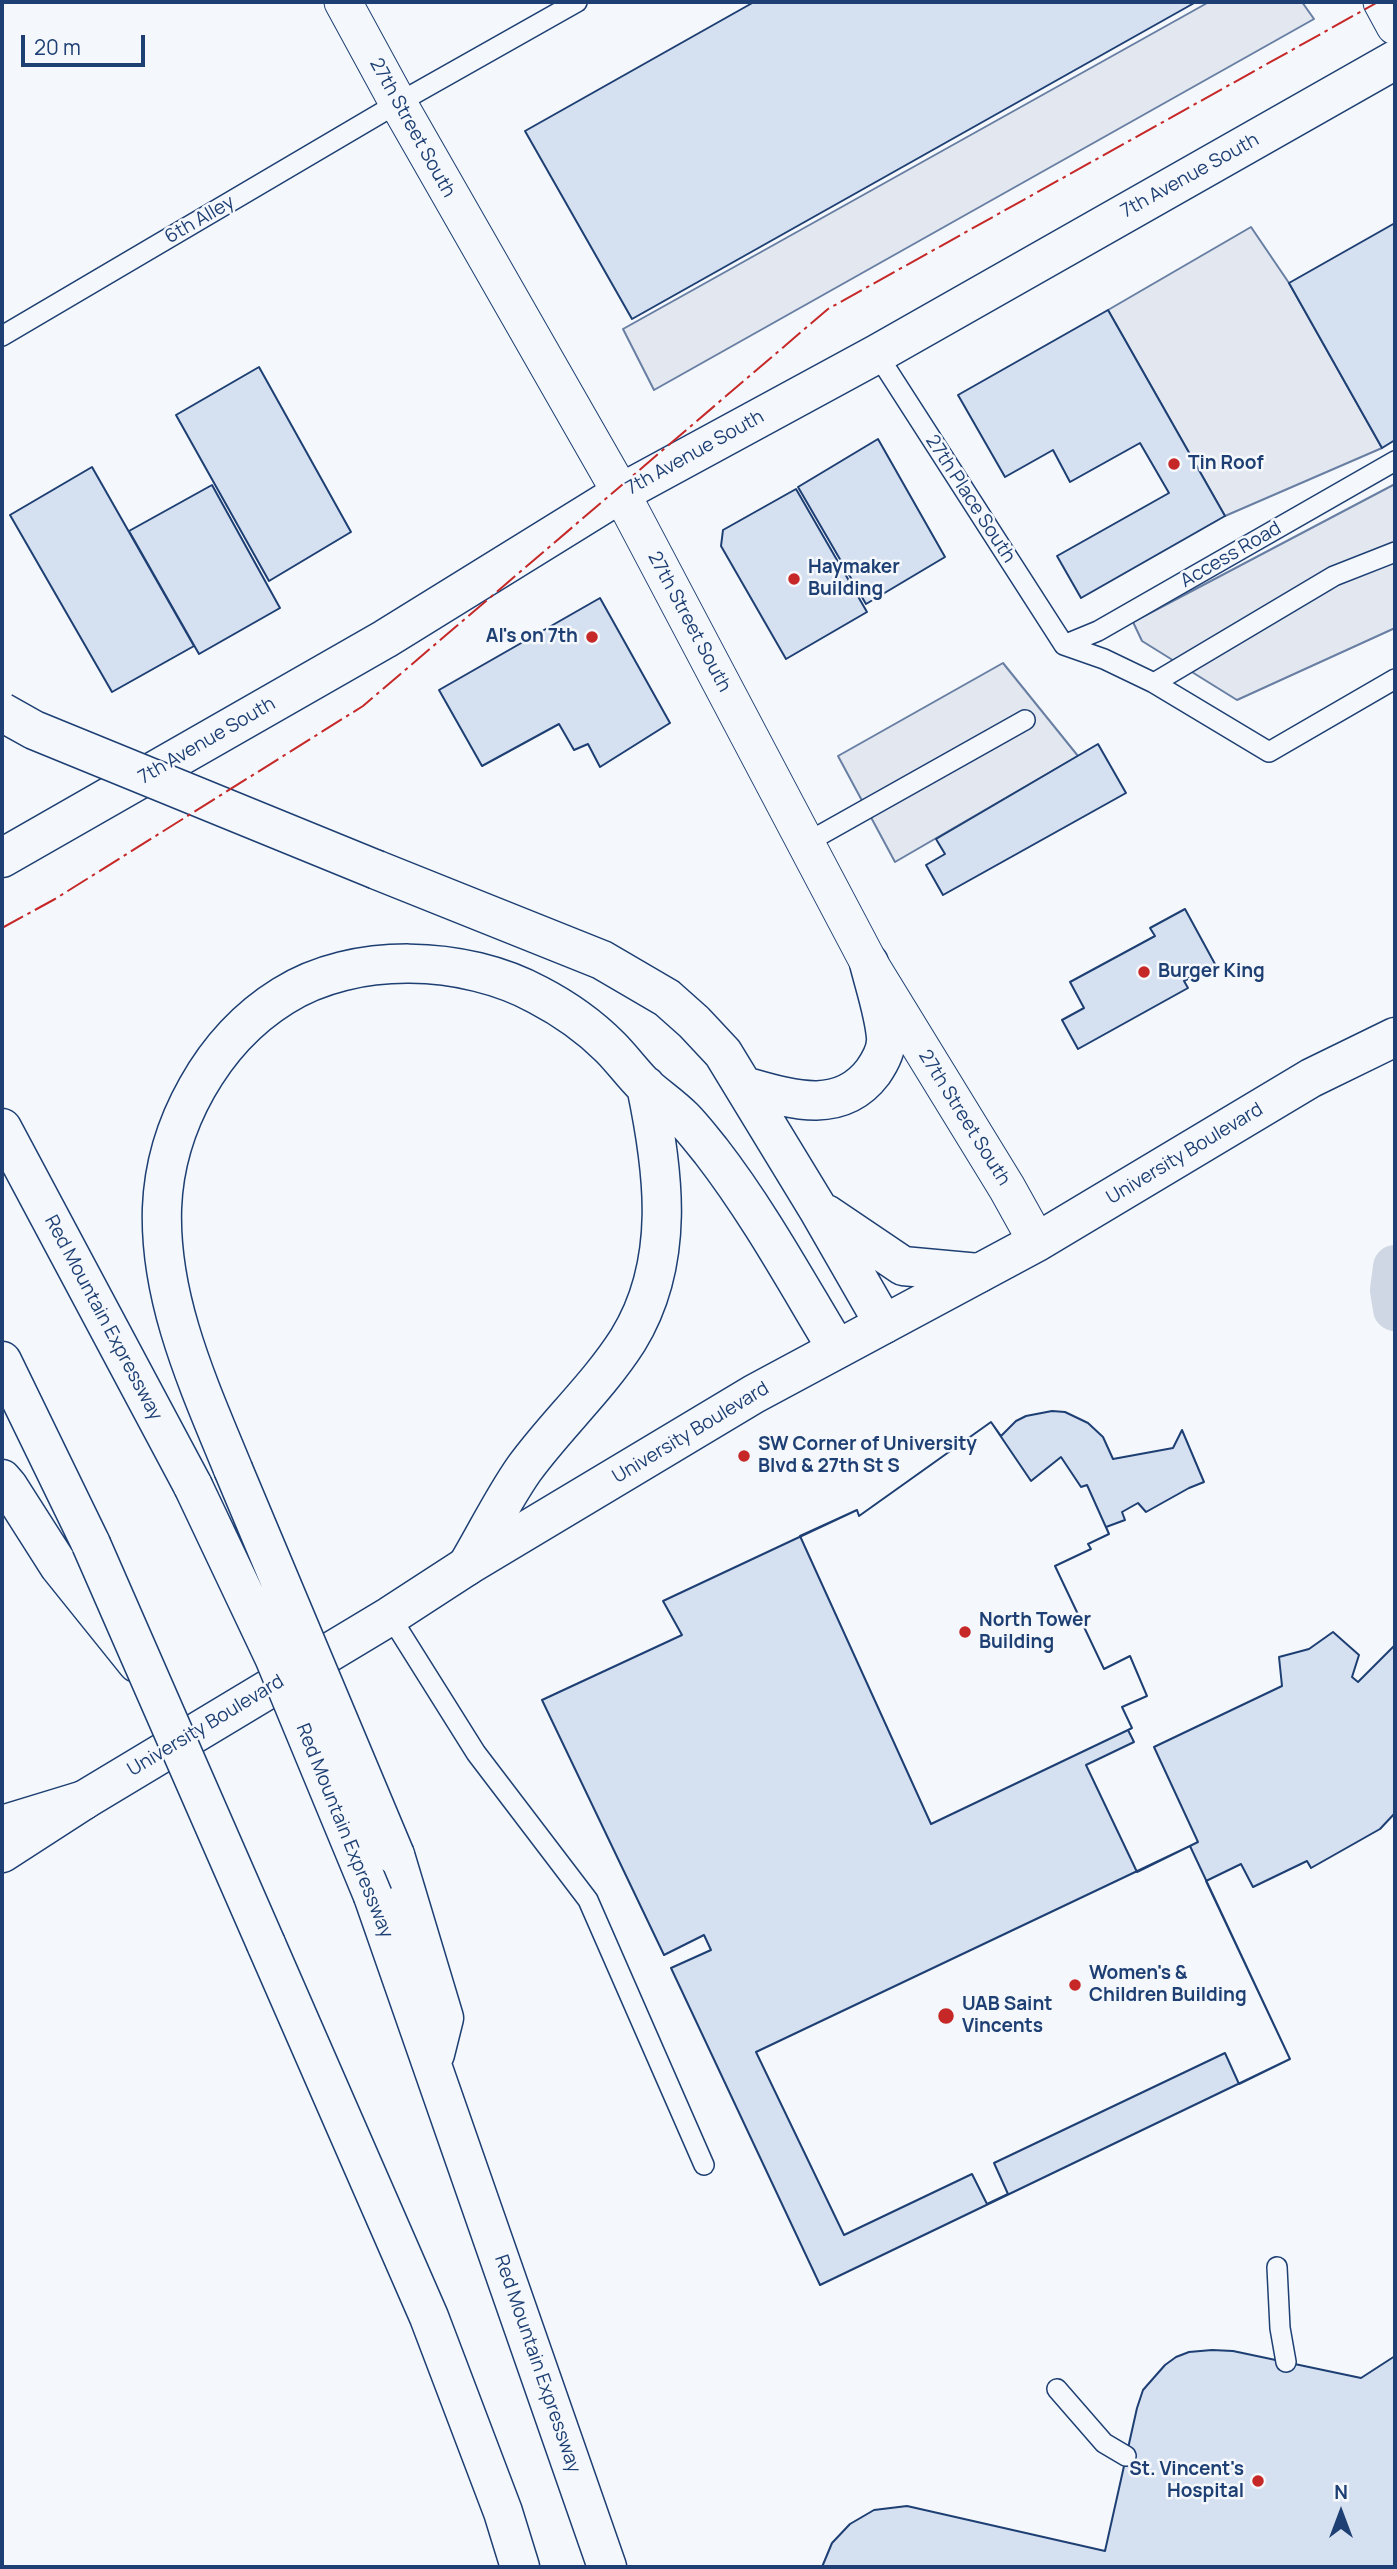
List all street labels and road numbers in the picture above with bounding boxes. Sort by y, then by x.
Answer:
street label: 27th Street South [364,54,460,202]
street label: 7th Avenue South [1117,129,1263,223]
street label: 6th Alley [161,191,239,249]
street label: 7th Avenue South [622,406,768,500]
street label: 27th Place South [920,431,1020,567]
street label: Access Road [1177,517,1285,593]
street label: 27th Street South [642,548,736,696]
street label: 7th Avenue South [135,693,279,789]
street label: 27th Street South [913,1046,1015,1190]
street label: University Boulevard [1103,1098,1267,1210]
street label: Red Mountain Expressway [39,1212,167,1424]
street label: University Boulevard [609,1377,773,1489]
street label: University Boulevard [124,1670,288,1782]
street label: Red Mountain Expressway [291,1721,397,1941]
street label: Red Mountain Expressway [489,2252,585,2476]

